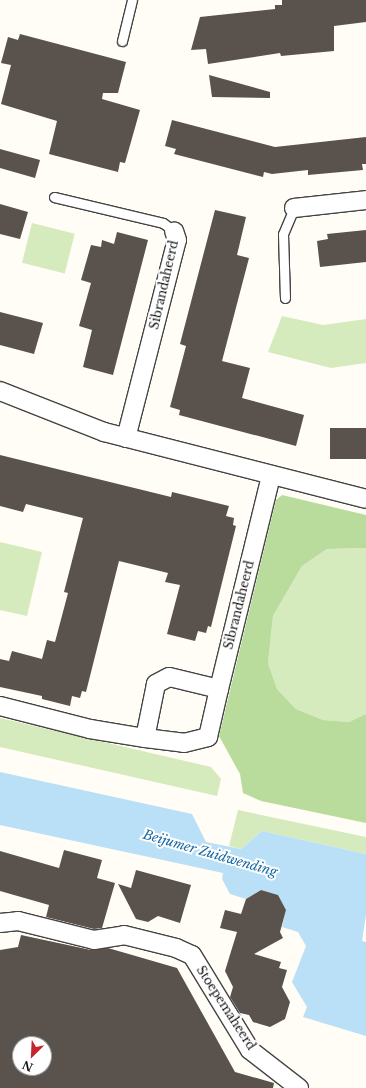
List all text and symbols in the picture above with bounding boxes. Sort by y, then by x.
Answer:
street label: Sibrandaheerd [147,239,181,331]
street label: Sibrandaheerd [221,559,257,651]
water label: Beijumer Zuidwending [141,827,279,881]
street label: Stoepemaheerd [193,963,259,1053]
north arrow [12,1036,52,1076]
text: N [20,1058,35,1075]

